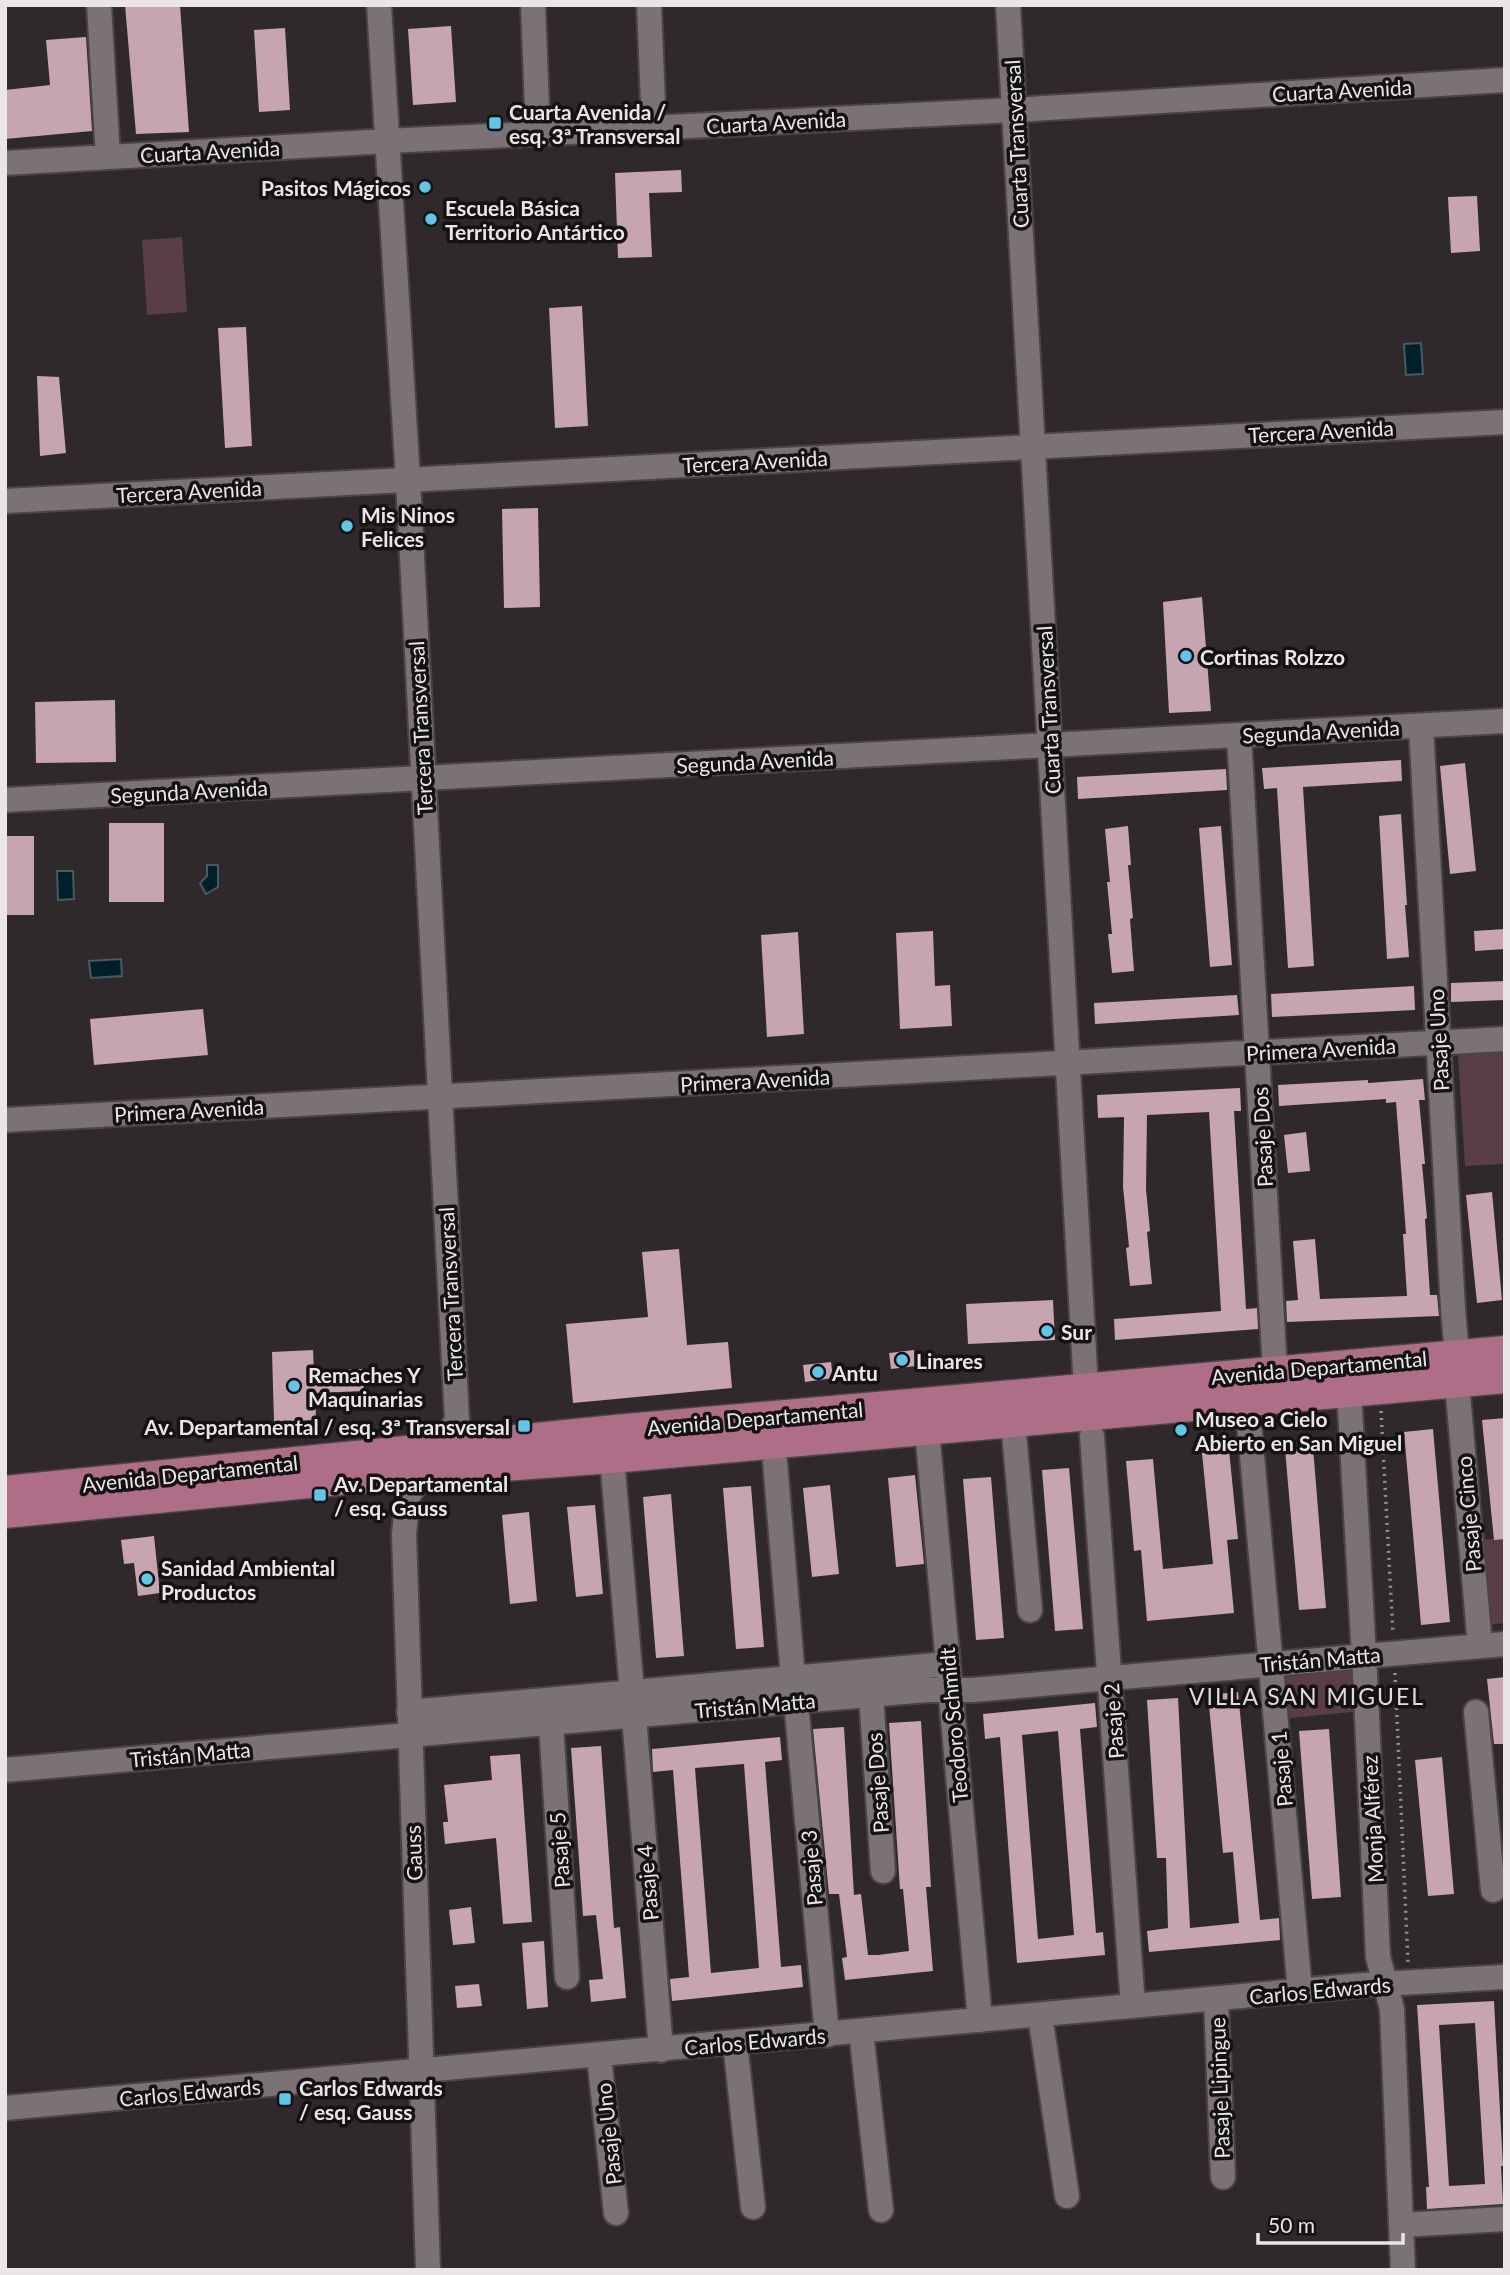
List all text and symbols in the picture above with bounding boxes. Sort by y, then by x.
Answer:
street label: Cuarta Transversal [999,59,1033,229]
street label: Cuarta Avenida [1271,74,1413,106]
place label: Cuarta Avenida / esq. 3ª Transversal [509,99,680,148]
street label: Cuarta Avenida [705,106,847,138]
marker: Cuarta Avenida / esq. 3ª Transversal [487,115,503,131]
street label: Cuarta Avenida [139,135,281,167]
place label: Pasitos Mágicos [261,175,411,200]
marker: Pasitos Mágicos [417,179,433,195]
place label: Escuela Básica Territorio Antártico [445,195,625,244]
marker: Escuela Básica Territorio Antártico [423,211,439,227]
street label: Tercera Avenida [1248,415,1394,447]
street label: Tercera Avenida [682,445,828,477]
street label: Tercera Avenida [116,475,262,507]
place label: Mis Ninos Felices [361,502,455,551]
marker: Mis Ninos Felices [339,518,355,534]
street label: Cuarta Transversal [1031,625,1065,795]
street label: Tercera Transversal [403,640,437,816]
place label: Cortinas Rolzzo [1200,644,1345,669]
marker: Cortinas Rolzzo [1178,648,1194,664]
street label: Segunda Avenida [1242,714,1400,748]
street label: Segunda Avenida [676,744,834,778]
street label: Segunda Avenida [110,774,268,808]
street label: Pasaje Uno [1423,988,1453,1092]
street label: Primera Avenida [1245,1033,1397,1065]
street label: Primera Avenida [679,1064,831,1096]
street label: Pasaje Dos [1247,1086,1277,1188]
street label: Primera Avenida [113,1094,265,1126]
street label: Tercera Transversal [433,1206,467,1382]
place label: Sur [1061,1319,1092,1344]
marker: Sur [1039,1323,1055,1339]
street label: Avenida Departamental [1210,1345,1428,1389]
place label: Linares [916,1348,983,1373]
marker: Linares [894,1352,910,1368]
place label: Antu [831,1360,878,1385]
place label: Remaches Y Maquinarias [308,1362,423,1411]
marker: Antu [810,1364,826,1380]
marker: Remaches Y Maquinarias [286,1378,302,1394]
street label: Avenida Departamental [646,1396,864,1440]
place label: Museo a Cielo Abierto en San Miguel [1194,1406,1402,1455]
place label: Av. Departamental / esq. 3ª Transversal [143,1414,510,1439]
marker: Av. Departamental / esq. 3ª Transversal [516,1418,532,1434]
marker: Museo a Cielo Abierto en San Miguel [1173,1422,1189,1438]
street label: Avenida Departamental [81,1449,299,1497]
street label: Pasaje Cinco [1450,1455,1486,1573]
place label: Av. Departamental / esq. Gauss [333,1471,508,1520]
marker: Av. Departamental / esq. Gauss [312,1487,328,1503]
place label: Sanidad Ambiental Productos [161,1555,335,1604]
marker: Sanidad Ambiental Productos [139,1571,155,1587]
street label: Tristán Matta [1259,1641,1381,1677]
street label: Teodoro Schmidt [934,1646,972,1804]
street label: Pasaje 2 [1098,1682,1128,1760]
district label: VILLA SAN MIGUEL [1189,1682,1425,1710]
street label: Tristán Matta [694,1687,816,1723]
street label: Pasaje 1 [1265,1730,1297,1808]
street label: Pasaje Dos [861,1732,893,1834]
street label: Tristán Matta [129,1736,251,1772]
street label: Monja Alférez [1356,1754,1388,1884]
street label: Pasaje 5 [544,1811,574,1889]
street label: Gauss [400,1825,426,1881]
street label: Pasaje 3 [795,1829,827,1907]
street label: Pasaje 4 [631,1844,663,1922]
street label: Carlos Edwards [1248,1971,1392,2009]
street label: Pasaje Lipingue [1204,2017,1234,2159]
street label: Carlos Edwards [683,2022,827,2060]
street label: Carlos Edwards [118,2073,262,2111]
place label: Carlos Edwards / esq. Gauss [299,2075,443,2124]
street label: Pasaje Uno [590,2082,626,2186]
marker: Carlos Edwards / esq. Gauss [277,2091,293,2107]
scale bar [1258,2202,1403,2246]
text: 50 m [1268,2212,1315,2237]

